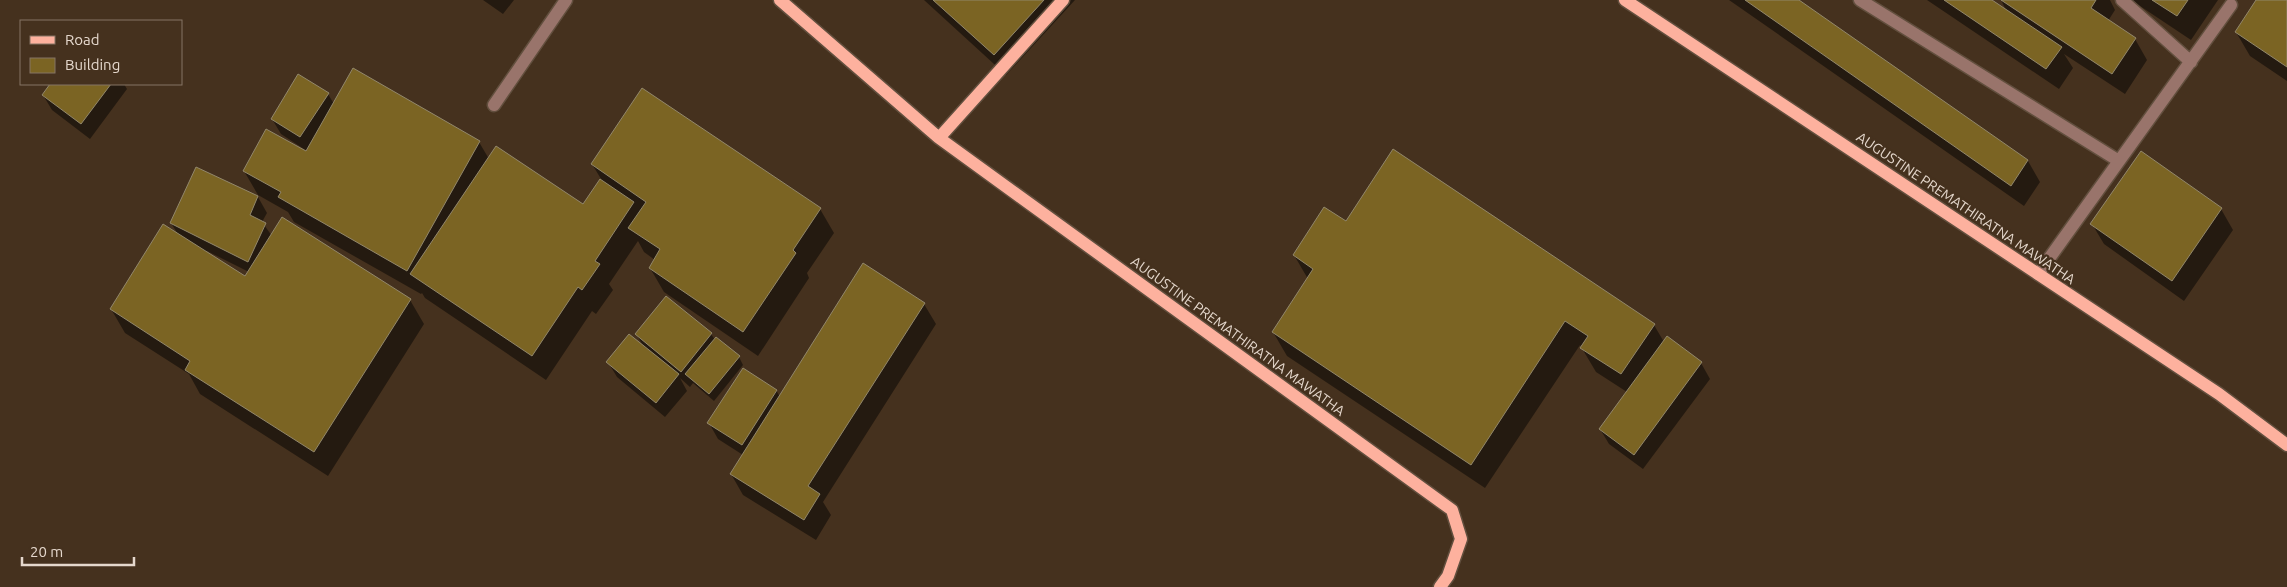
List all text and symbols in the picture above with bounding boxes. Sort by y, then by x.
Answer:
legend [20,20,182,85]
text: Road [65,31,100,48]
text: Building [65,56,120,73]
street label: AUGUSTINE PREMATHIRATNA MAWATHA [1854,129,2078,287]
street label: AUGUSTINE PREMATHIRATNA MAWATHA [1128,253,1348,419]
scale bar [22,534,135,566]
text: 20 m [30,543,63,560]

